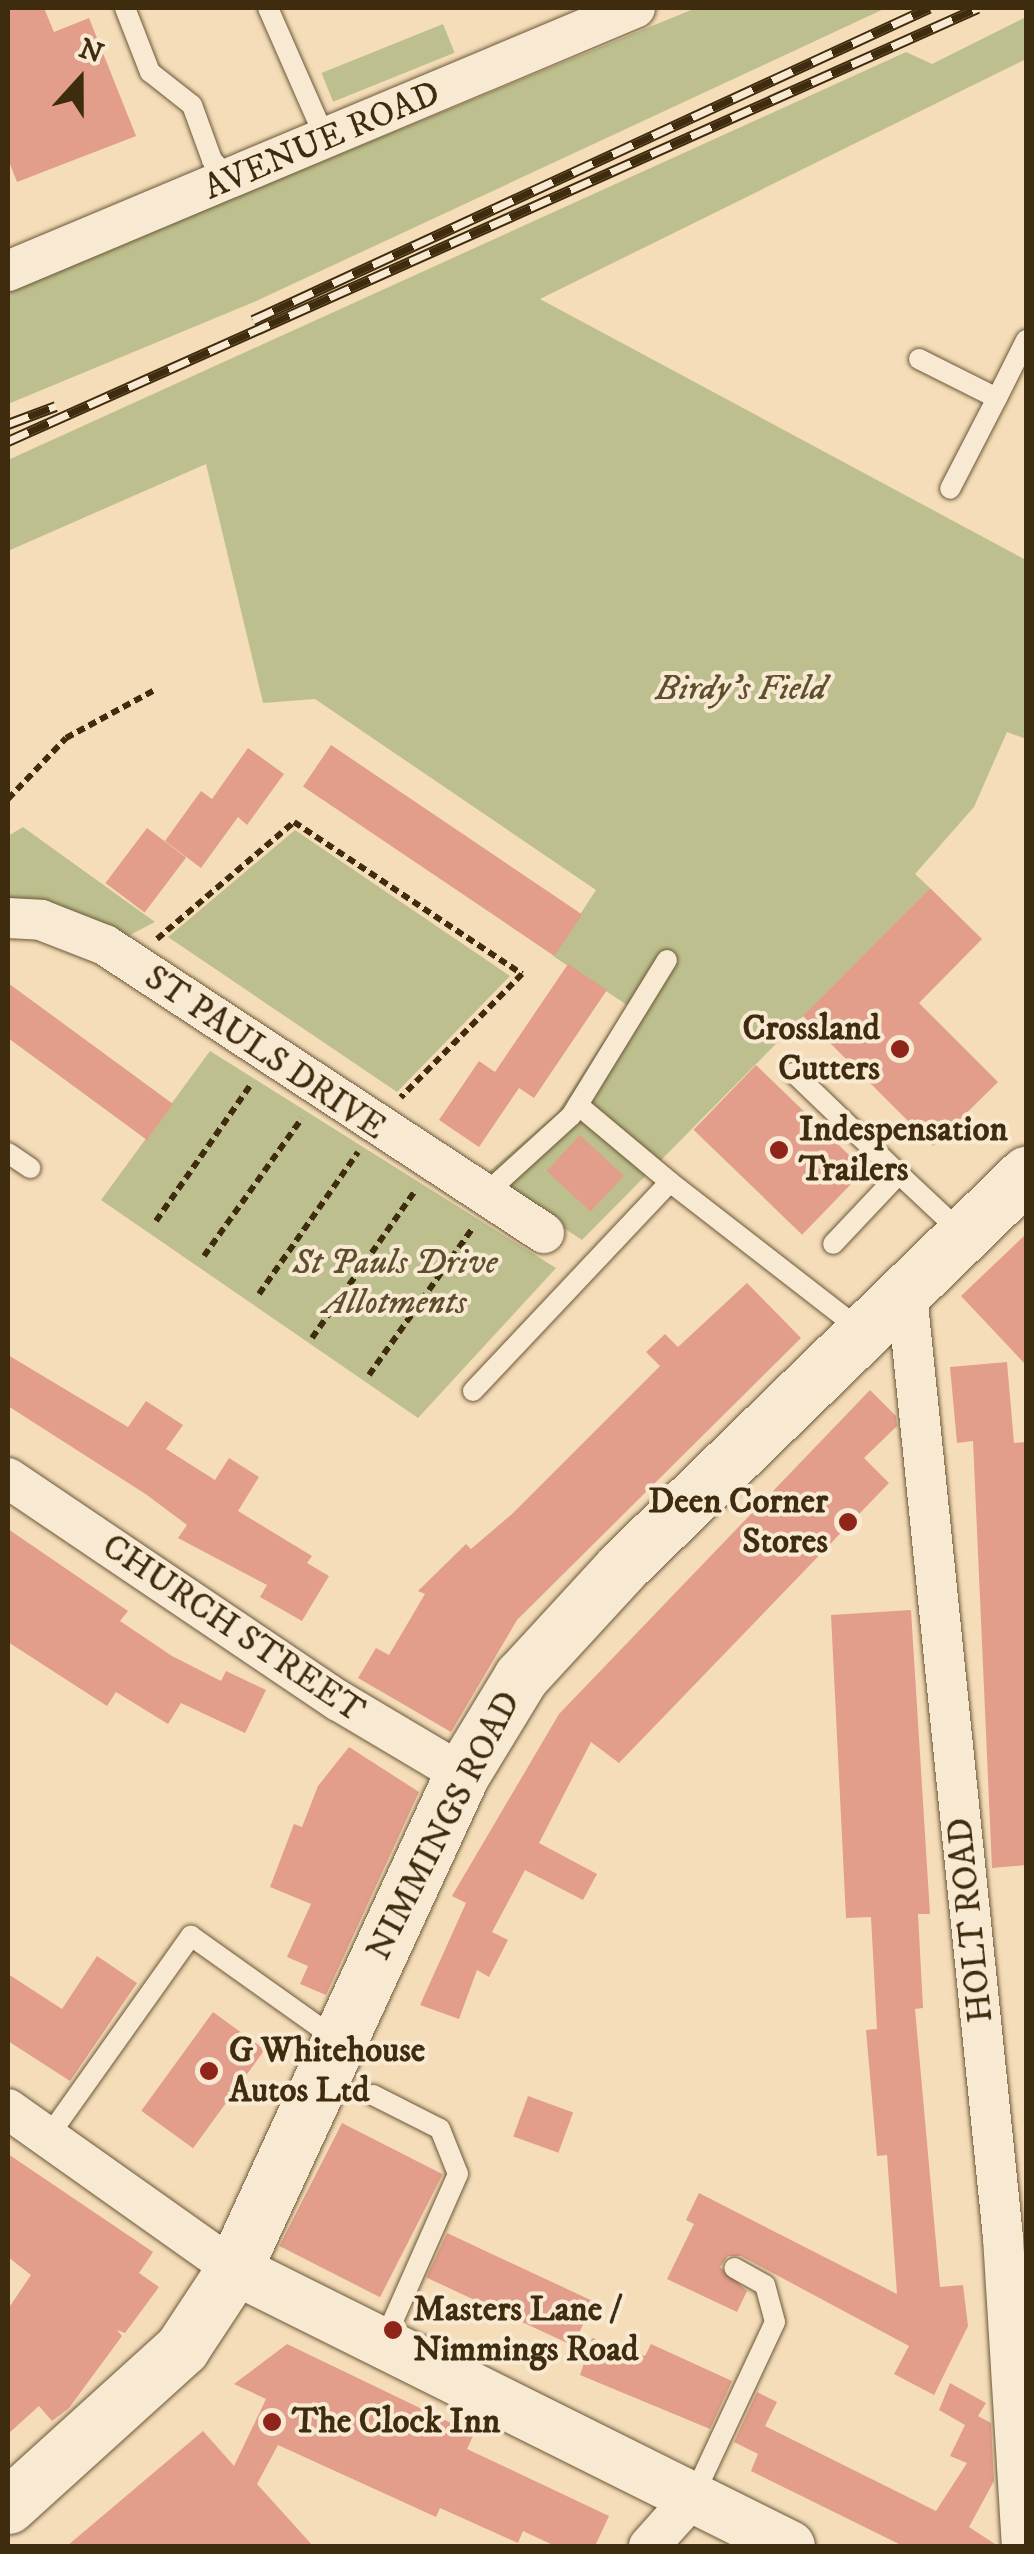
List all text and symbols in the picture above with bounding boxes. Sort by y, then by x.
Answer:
north arrow [30,30,130,130]
text: N [74,31,108,72]
street label: AVENUE ROAD [198,72,446,210]
park label: Birdy's Field [656,668,826,710]
street label: ST PAULS DRIVE [136,957,394,1149]
place label: Crossland Cutters [742,1008,880,1090]
marker: Crossland Cutters [889,1038,911,1060]
place label: Indespensation Trailers [799,1109,1008,1191]
marker: Indespensation Trailers [768,1139,790,1161]
park label: St Pauls Drive Allotments [292,1242,498,1324]
place label: Deen Corner Stores [648,1481,828,1563]
marker: Deen Corner Stores [837,1511,859,1533]
street label: CHURCH STREET [94,1526,372,1732]
street label: NIMMINGS ROAD [358,1685,530,1967]
street label: HOLT ROAD [939,1815,1003,2025]
place label: G Whitehouse Autos Ltd [229,2030,425,2112]
marker: G Whitehouse Autos Ltd [198,2060,220,2082]
place label: Masters Lane / Nimmings Road [413,2289,638,2371]
marker: Masters Lane / Nimmings Road [382,2319,404,2341]
place label: The Clock Inn [292,2401,500,2443]
marker: The Clock Inn [261,2411,283,2433]

